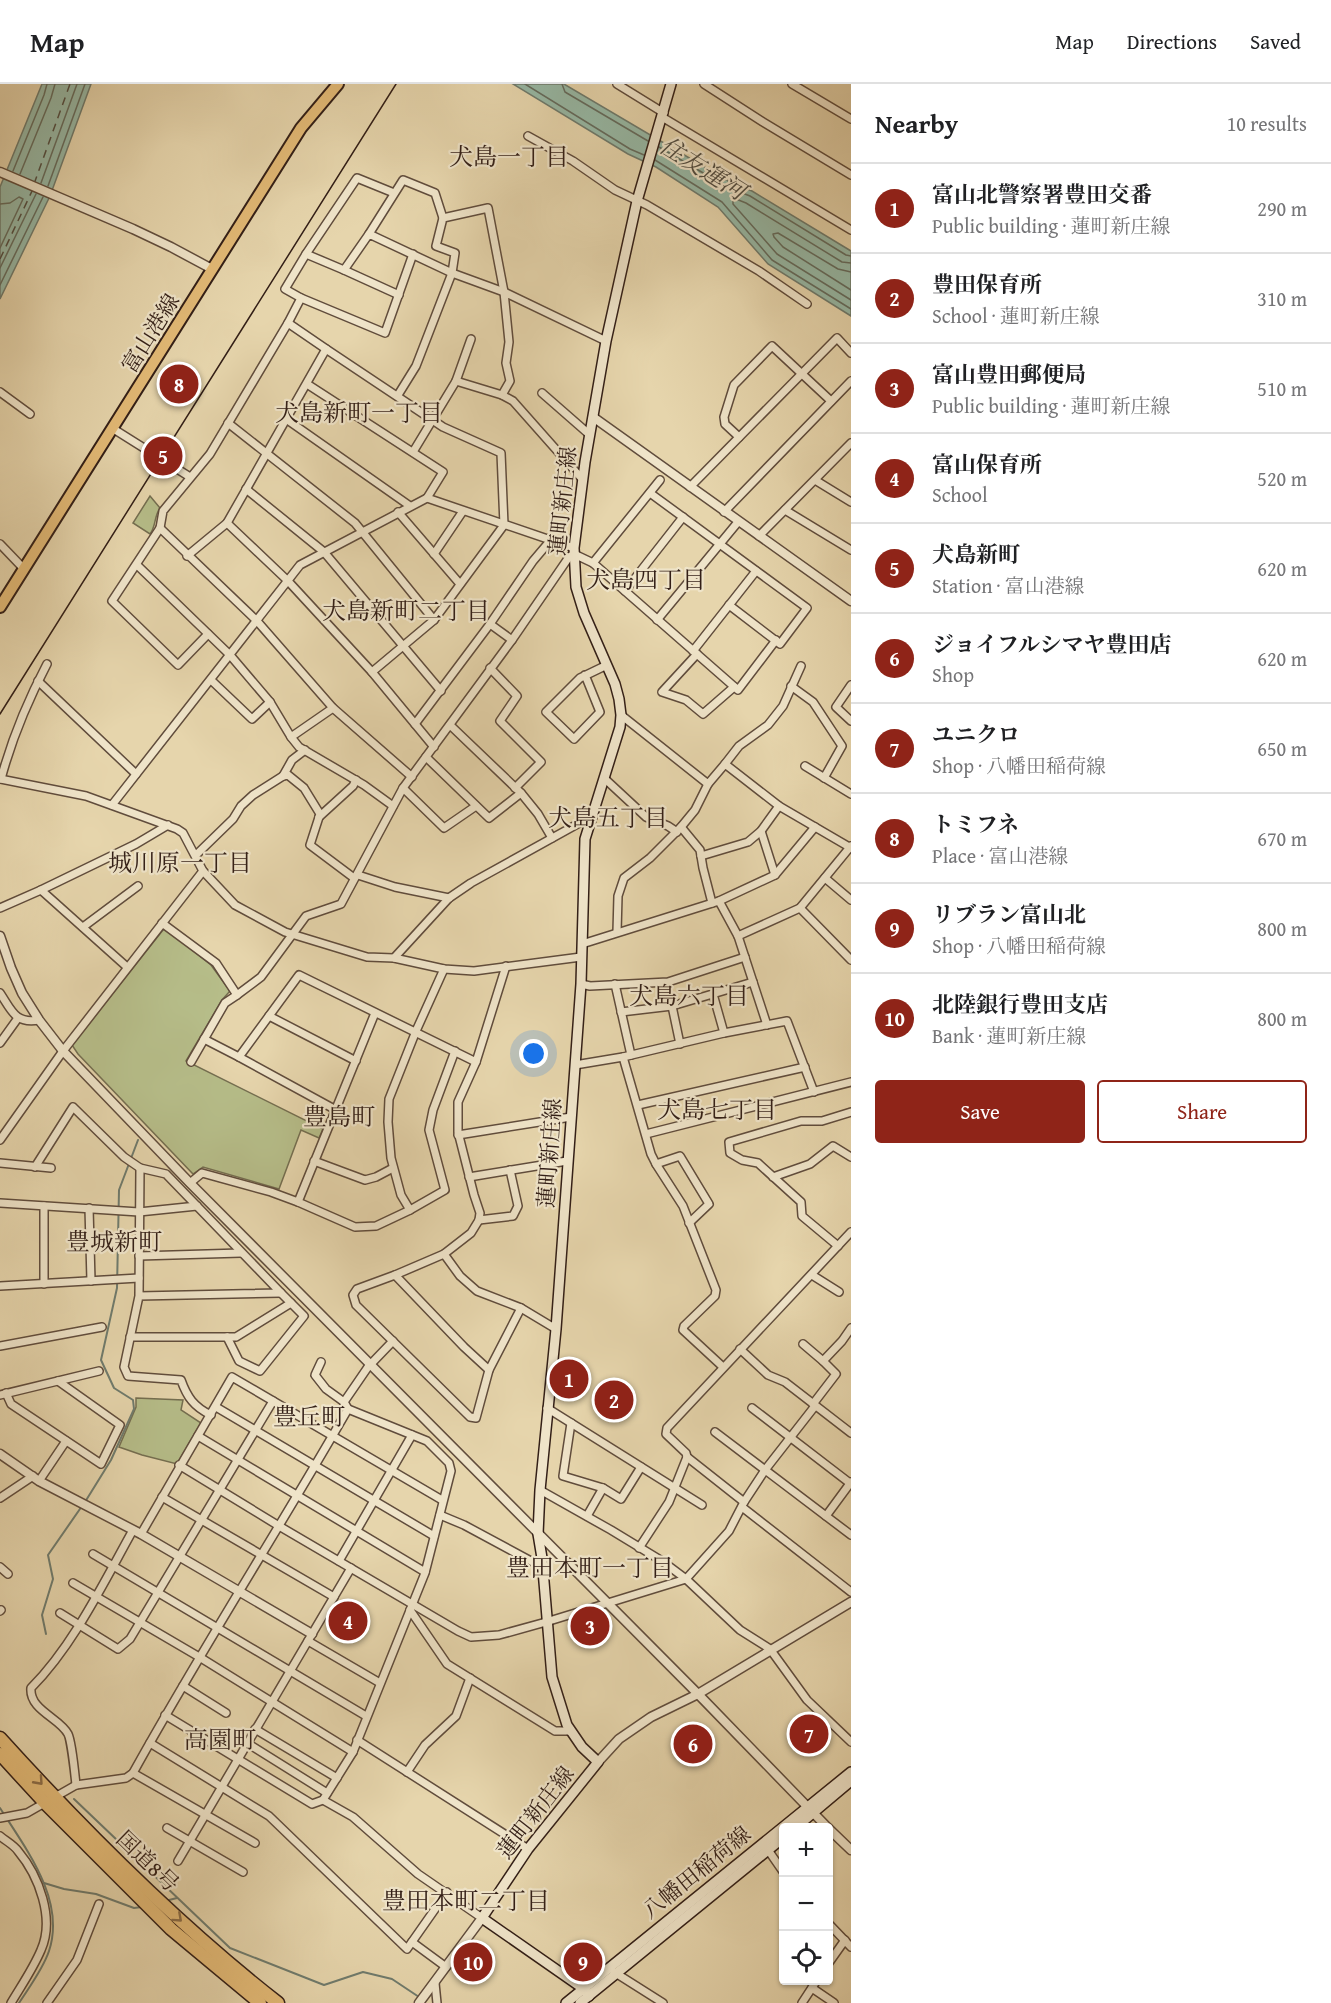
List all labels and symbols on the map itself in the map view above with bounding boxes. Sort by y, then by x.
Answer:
water label: 住友運河 [653,128,756,210]
district label: 犬島一丁目 [449,139,569,174]
street label: 富山港線 [113,287,187,379]
pin: 8 [160,362,198,406]
district label: 犬島新町一丁目 [275,395,443,430]
pin: 5 [144,434,182,478]
street label: 蓮町新庄線 [540,445,584,557]
district label: 犬島四丁目 [586,562,706,597]
district label: 犬島新町二丁目 [322,593,490,628]
district label: 犬島五丁目 [548,800,668,835]
district label: 城川原一丁目 [108,845,252,880]
district label: 犬島六丁目 [629,978,749,1013]
your location [519,1039,548,1068]
district label: 犬島七丁目 [657,1092,777,1127]
street label: 蓮町新庄線 [529,1097,569,1209]
district label: 豊島町 [303,1099,375,1134]
district label: 豊城新町 [66,1224,162,1259]
pin: 1 [550,1356,588,1402]
pin: 2 [594,1378,634,1422]
district label: 豊丘町 [273,1399,345,1434]
district label: 豊田本町一丁目 [506,1550,674,1585]
pin: 4 [328,1598,368,1644]
pin: 3 [570,1604,610,1648]
pin: 7 [790,1712,828,1756]
district label: 高園町 [184,1722,256,1757]
pin: 6 [674,1722,712,1766]
street label: 蓮町新庄線 [489,1759,581,1865]
one-way arrow [32,1774,43,1785]
street label: 八幡田稲荷線 [635,1818,757,1926]
street label: 国道8号 [109,1823,187,1899]
district label: 豊田本町二丁目 [382,1883,550,1918]
one-way arrow [171,1911,182,1922]
pin: 10 [454,1940,492,1984]
pin: 9 [564,1940,602,1984]

